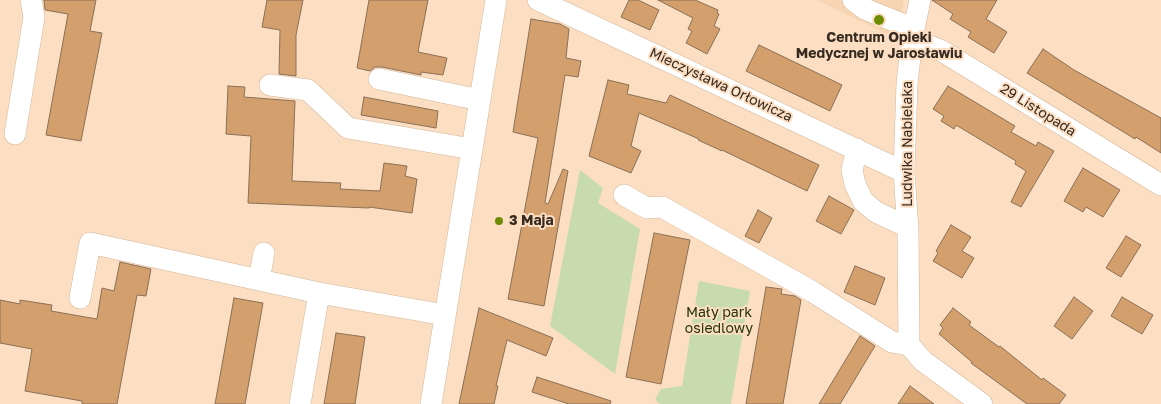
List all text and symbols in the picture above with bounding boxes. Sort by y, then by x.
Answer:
marker: Centrum Opieki Medycznej w Jarosławiu [872,13,886,27]
place label: Centrum Opieki Medycznej w Jarosławiu [796,30,962,62]
street label: Mieczysława Orłowicza [647,44,795,126]
street label: 29 Listopada [997,80,1079,140]
street label: Ludwika Nabielaka [900,81,916,207]
place label: 3 Maja [509,213,554,229]
marker: 3 Maja [493,215,505,227]
park label: Mały park osiedlowy [685,305,753,338]

